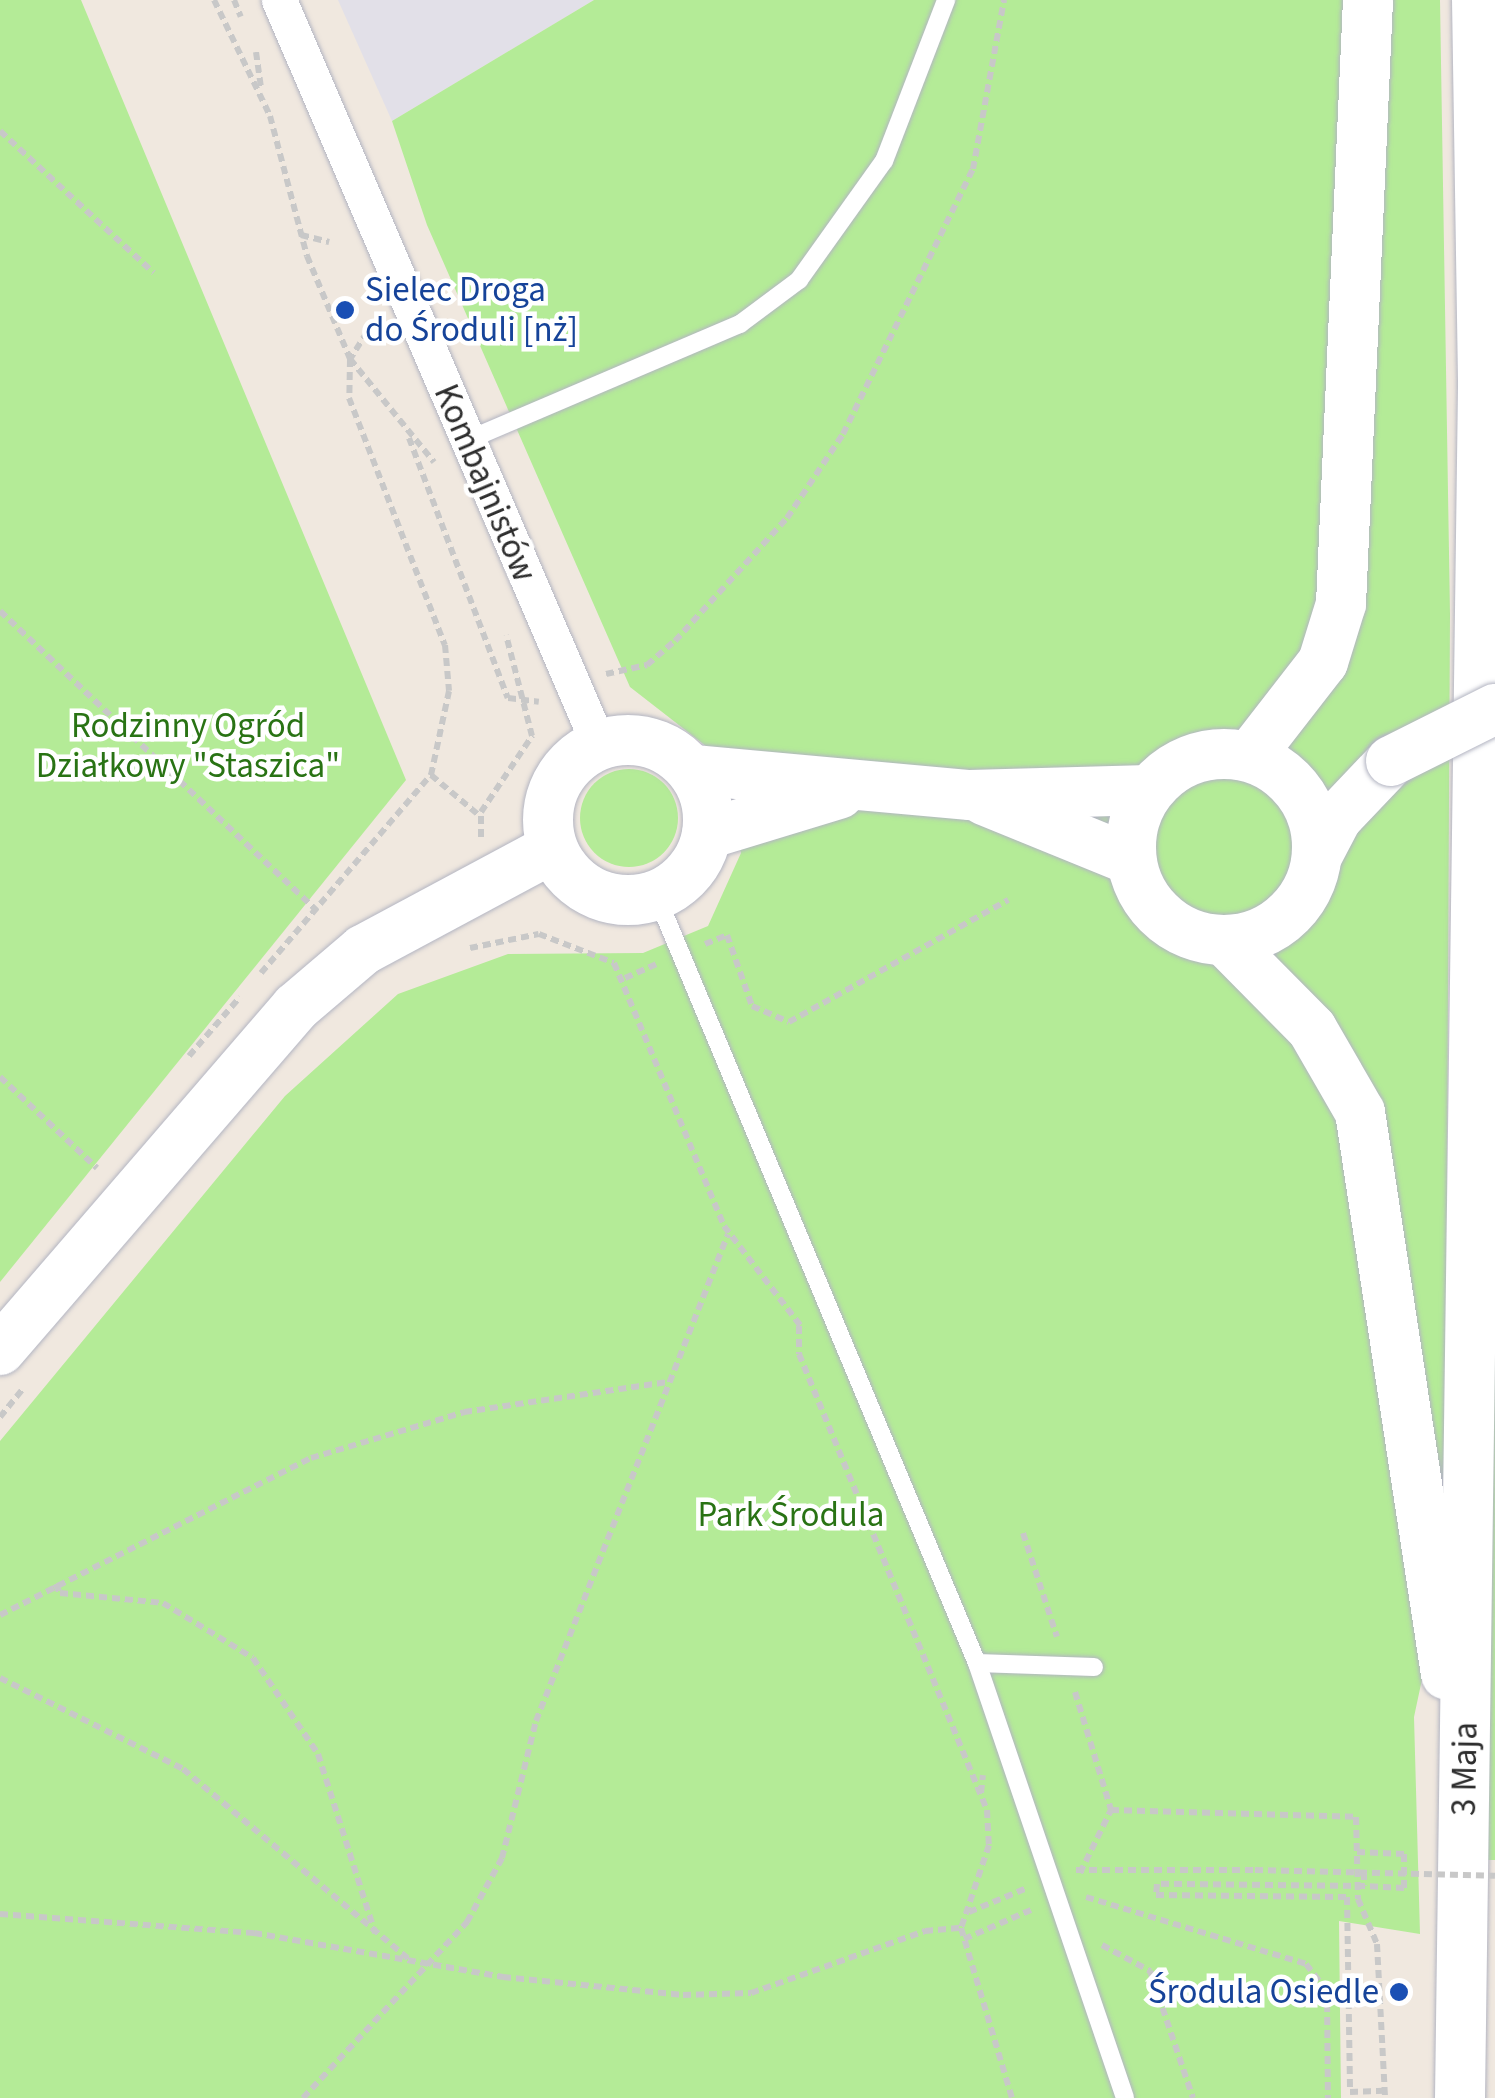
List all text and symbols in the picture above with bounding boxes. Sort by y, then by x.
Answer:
place label: Sielec Droga do Środuli [nż] [365,269,578,351]
marker: Sielec Droga do Środuli [nż] [334,299,356,321]
street label: Kombajnistów [425,378,545,588]
park label: Rodzinny Ogród Działkowy "Staszica" [36,705,340,787]
park label: Park Środula [698,1494,884,1536]
street label: 3 Maja [1443,1722,1487,1816]
place label: Środula Osiedle [1148,1971,1379,2013]
marker: Środula Osiedle [1388,1981,1410,2003]

